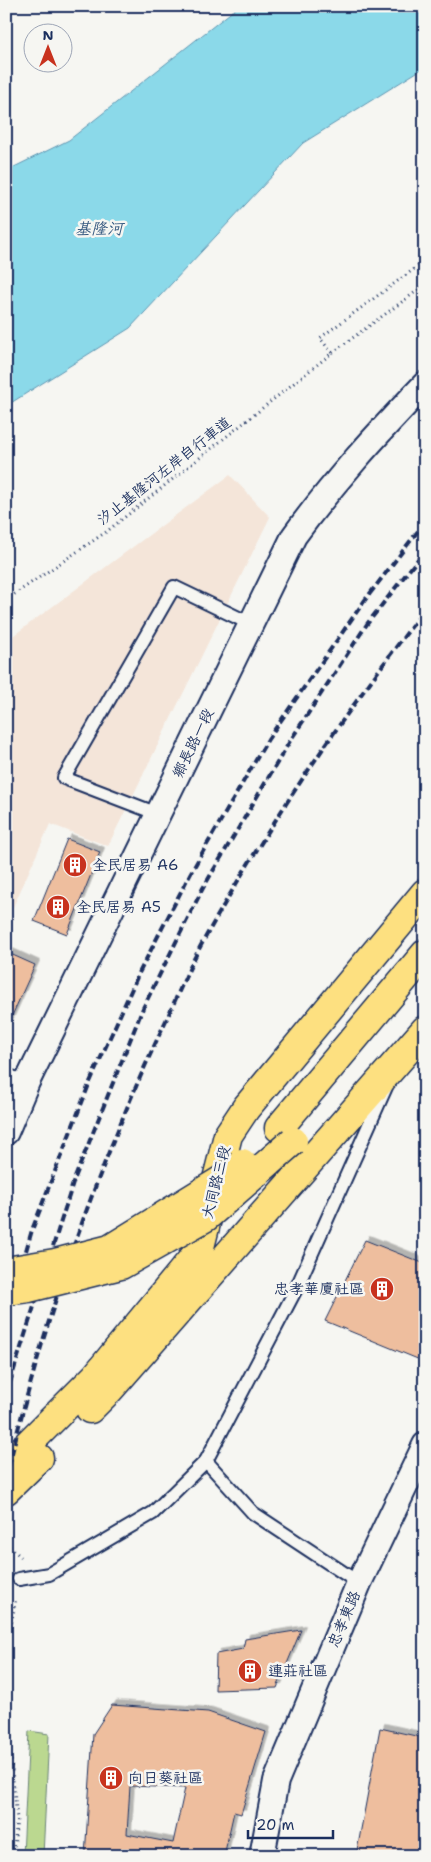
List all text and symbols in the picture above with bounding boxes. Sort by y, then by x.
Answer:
north arrow [22,22,72,72]
text: N [42,26,54,44]
water label: 基隆河 [75,218,126,239]
street label: 汐止基隆河左岸自行車道 [93,412,235,530]
street label: 鄉長路一段 [168,705,218,781]
building icon: 全民居易 A6 [62,852,88,878]
place label: 全民居易 A6 [92,855,178,875]
building icon: 全民居易 A5 [45,894,71,920]
place label: 全民居易 A5 [76,897,161,917]
street label: 大同路三段 [197,1143,235,1221]
building icon: 忠孝華廈社區 [369,1276,395,1302]
place label: 忠孝華廈社區 [274,1279,364,1299]
street label: 忠孝東路 [323,1587,365,1651]
building icon: 連莊社區 [237,1658,263,1684]
place label: 連莊社區 [268,1661,328,1681]
building icon: 向日葵社區 [98,1765,124,1791]
place label: 向日葵社區 [128,1768,203,1788]
scale bar [248,1807,334,1839]
text: 20 m [256,1815,295,1835]

